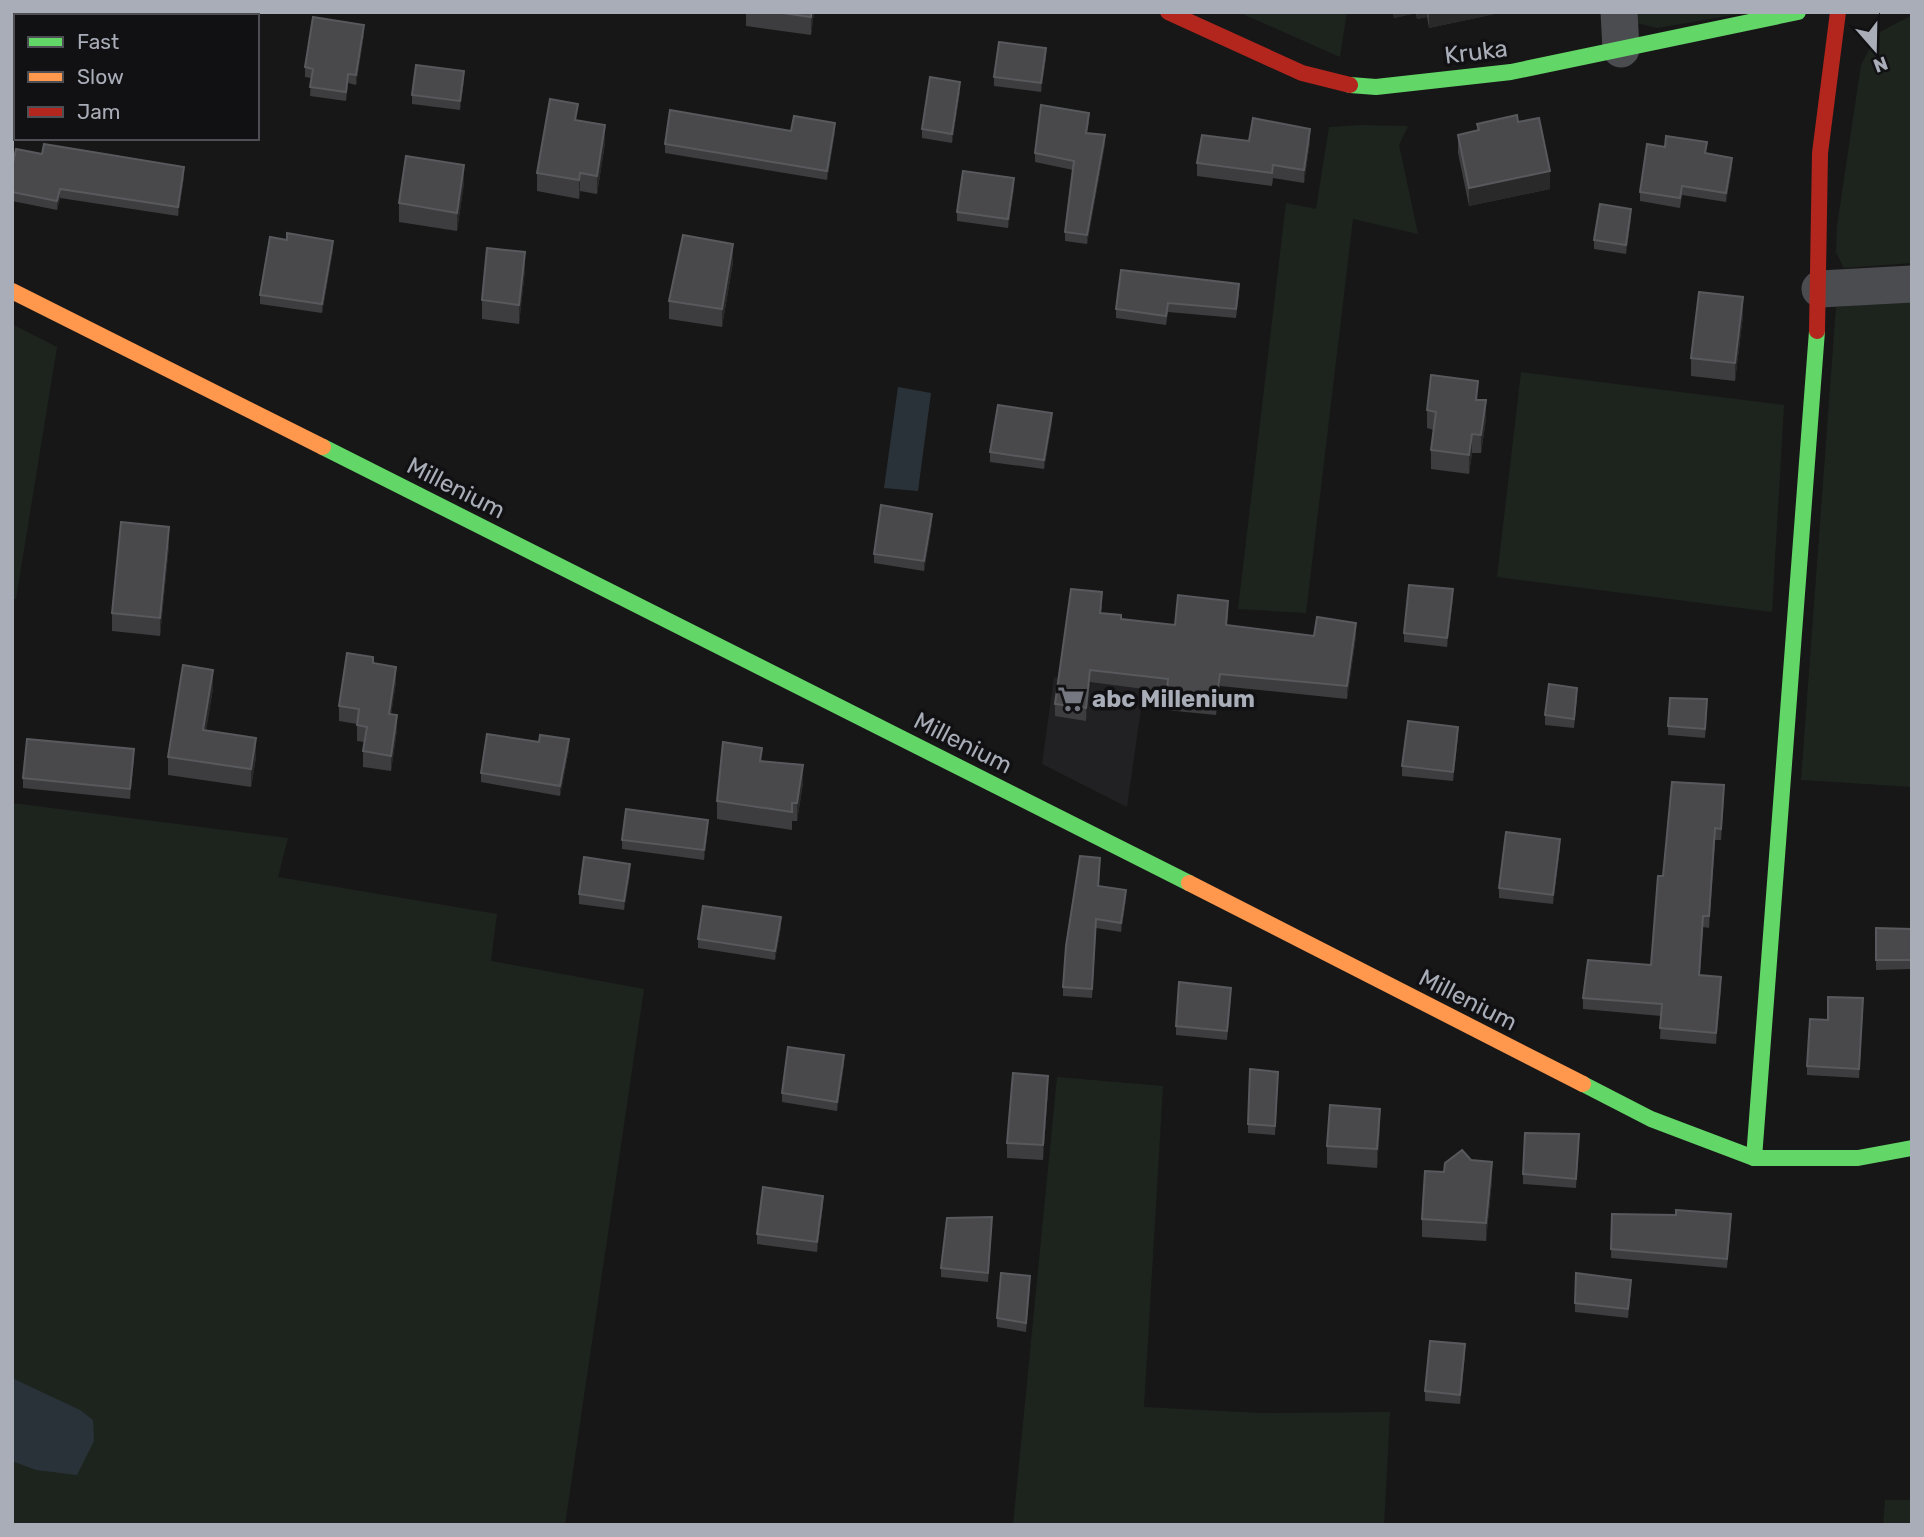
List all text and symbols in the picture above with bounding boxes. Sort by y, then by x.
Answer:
legend [14,14,259,140]
north arrow [1840,14,1910,84]
text: Fast [77,29,119,54]
street label: Kruka [1443,34,1509,70]
text: N [1870,51,1891,78]
text: Slow [77,64,124,89]
text: Jam [77,99,121,124]
street label: Millenium [402,451,510,525]
supermarket icon: abc Millenium [1056,684,1086,714]
place label: abc Millenium [1092,685,1255,713]
street label: Millenium [909,706,1017,780]
street label: Millenium [1414,963,1522,1037]

